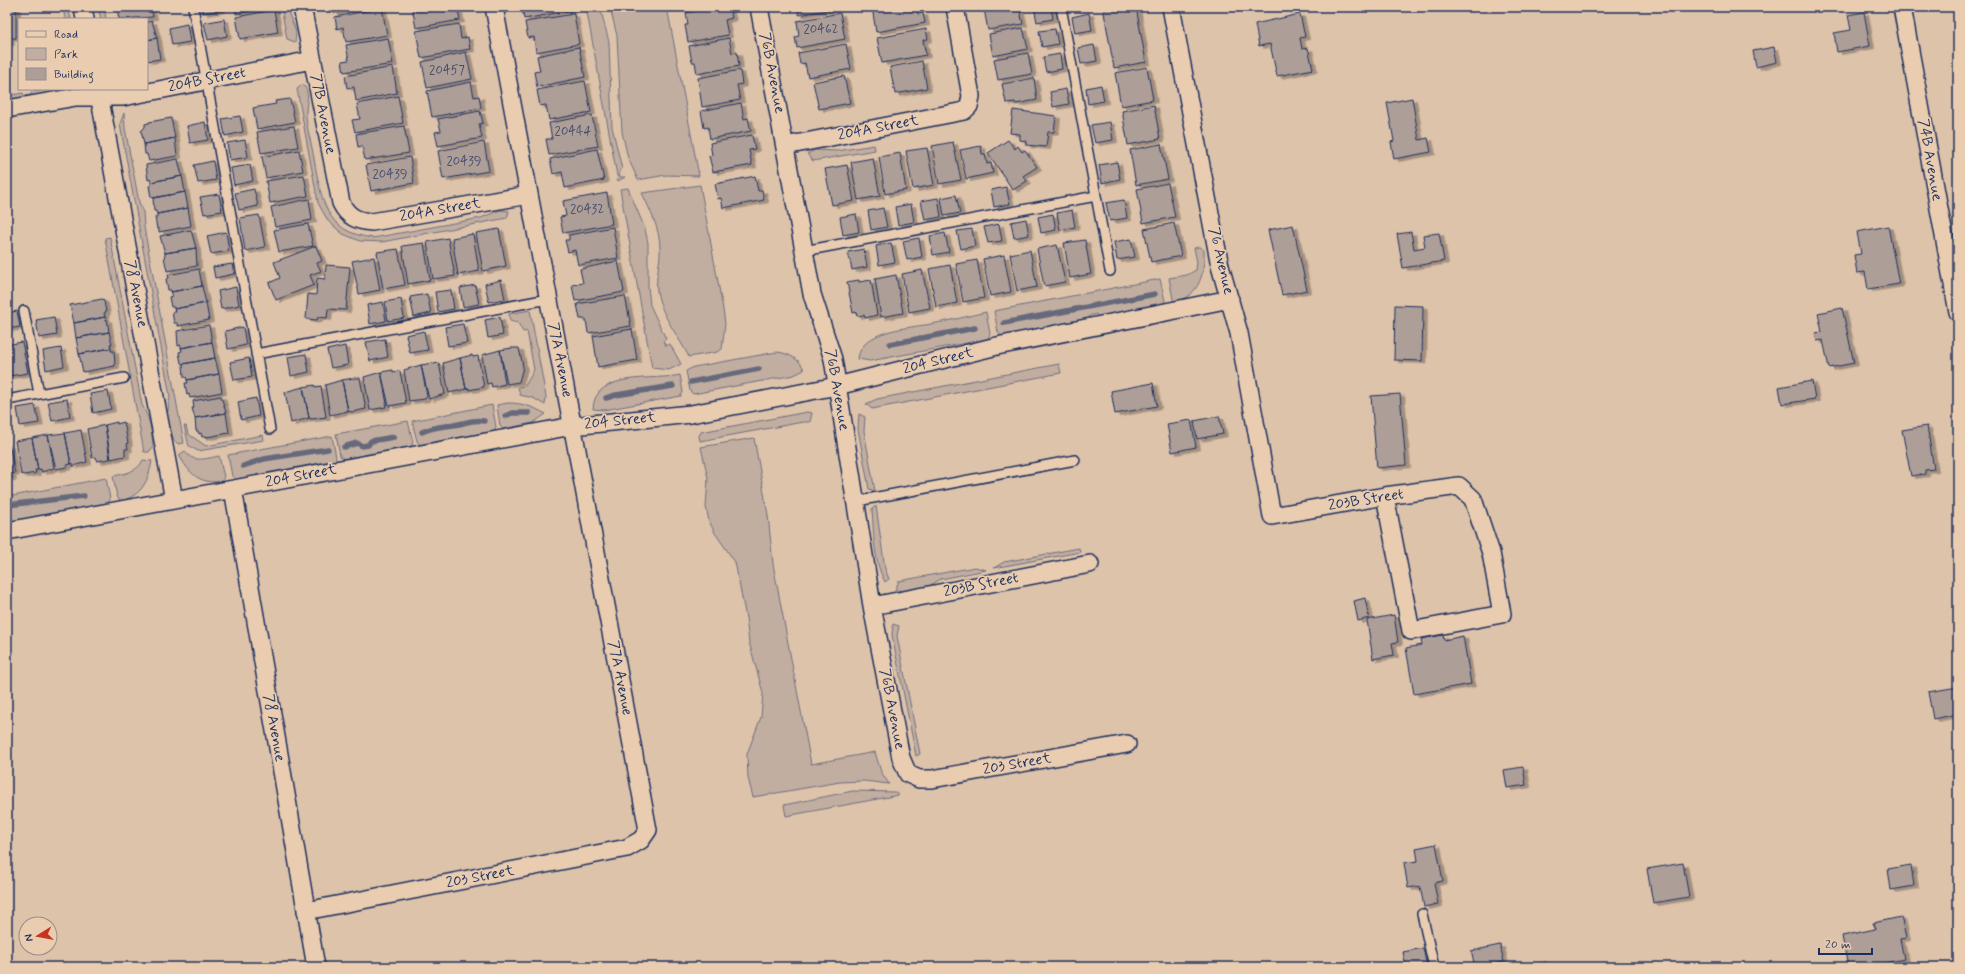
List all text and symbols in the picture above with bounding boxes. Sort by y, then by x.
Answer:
legend [18,18,148,90]
house number: 20462 [804,21,839,38]
text: Road [54,27,78,43]
street label: 76B Avenue [754,31,790,115]
text: Park [54,47,78,63]
house number: 20457 [429,62,465,79]
street label: 204B Street [166,63,248,97]
text: Building [54,67,94,84]
street label: 77B Avenue [305,72,341,156]
street label: 204A Street [836,110,920,146]
street label: 74B Avenue [1913,117,1947,203]
house number: 20444 [555,123,592,140]
house number: 20439 [446,153,482,170]
house number: 20439 [372,166,408,183]
street label: 204A Street [398,193,482,227]
house number: 20432 [570,201,604,218]
street label: 76 Avenue [1204,225,1238,297]
street label: 78 Avenue [120,259,152,329]
street label: 77A Avenue [543,321,577,399]
street label: 204 Street [901,343,975,379]
street label: 76B Avenue [820,348,854,432]
street label: 204 Street [583,407,657,435]
street label: 204 Street [264,459,338,493]
street label: 203B Street [1327,484,1405,516]
street label: 203B Street [942,568,1021,602]
street label: 77A Avenue [603,639,637,717]
street label: 76B Avenue [874,667,910,751]
street label: 78 Avenue [258,693,290,763]
street label: 203 Street [981,748,1053,780]
street label: 203 Street [444,861,516,893]
north arrow [18,916,58,956]
scale bar [1819,930,1872,956]
text: N [22,933,37,943]
text: 20 m [1825,937,1851,953]

